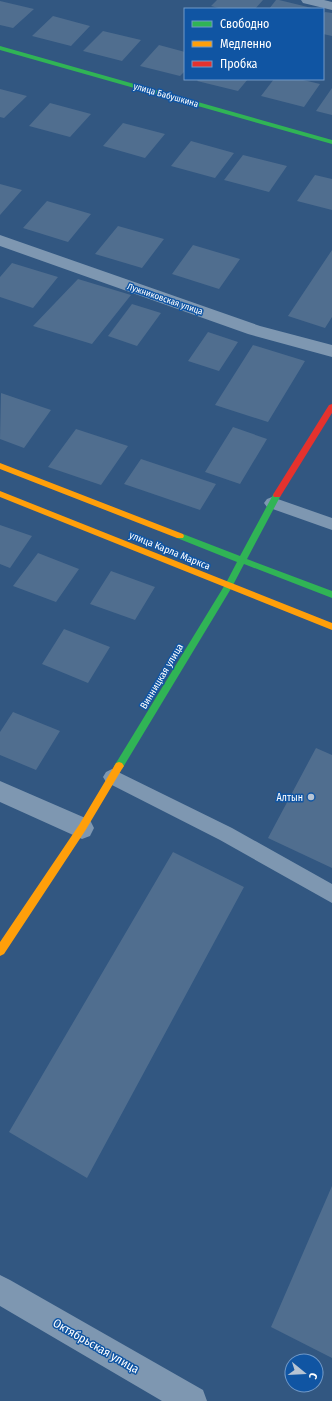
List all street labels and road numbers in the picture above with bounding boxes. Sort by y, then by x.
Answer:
street label: улица Бабушкина [132,81,200,109]
street label: Лужниковская улица [126,281,205,317]
street label: улица Карла Маркса [127,529,212,573]
street label: Винницкая улица [138,642,186,711]
street label: Октябрьская улица [50,1316,142,1376]

